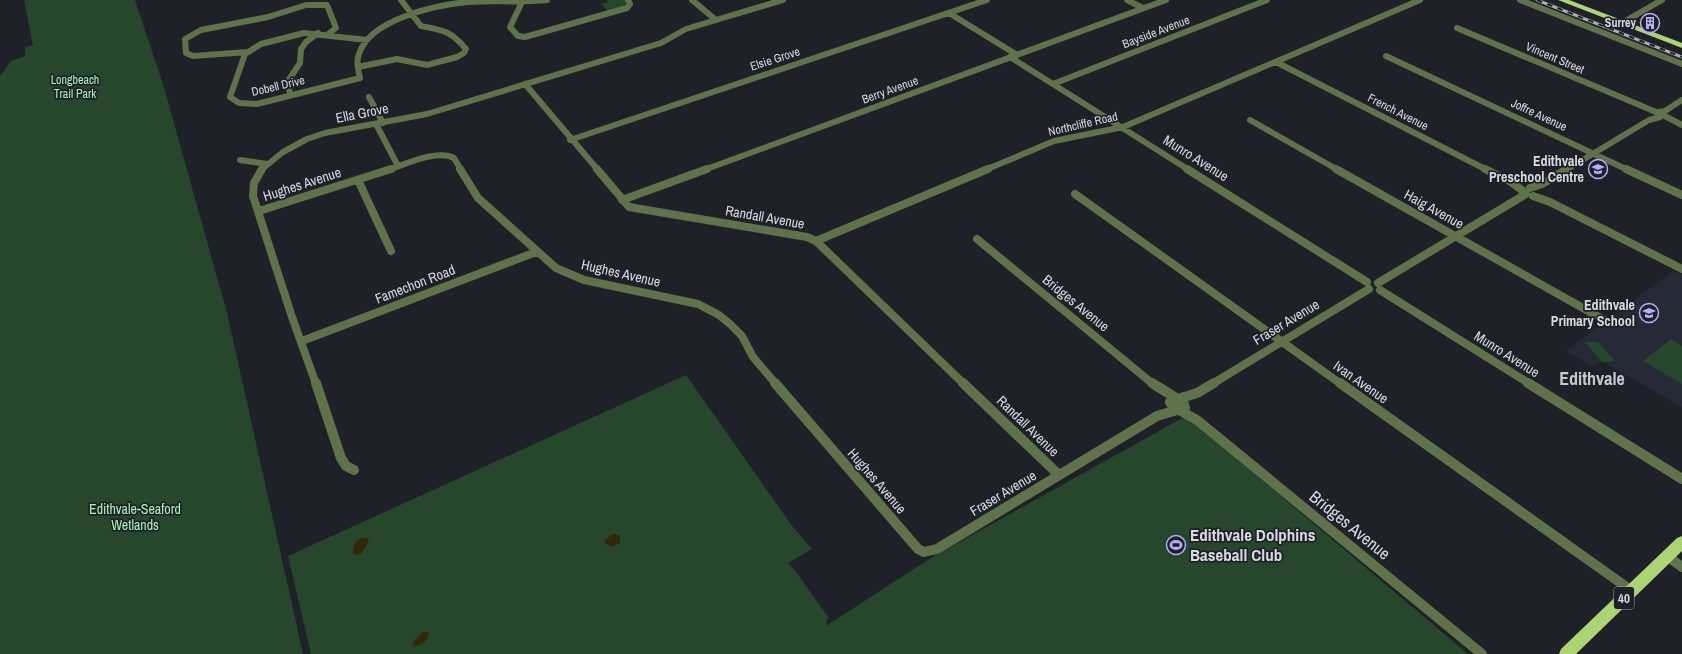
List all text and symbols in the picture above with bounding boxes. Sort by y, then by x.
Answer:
street label: Bayside Avenue [1120,12,1192,52]
building icon: Surrey [1639,12,1661,34]
place label: Surrey [1605,15,1637,31]
street label: Vincent Street [1523,38,1587,78]
street label: Elsie Grove [748,43,802,75]
park label: Longbeach Trail Park [51,72,99,102]
street label: Dobell Drive [250,72,306,100]
street label: Berry Avenue [860,72,920,108]
street label: French Avenue [1365,90,1431,134]
street label: Joffre Avenue [1508,95,1570,135]
street label: Ella Grove [334,99,390,127]
street label: Northcliffe Road [1047,108,1119,140]
street label: Munro Avenue [1160,131,1232,185]
place label: Edithvale Preschool Centre [1489,152,1584,186]
school or university icon: Edithvale Preschool Centre [1587,158,1609,180]
street label: Hughes Avenue [261,163,343,205]
street label: Haig Avenue [1401,185,1467,233]
street label: Randall Avenue [724,201,806,233]
street label: Hughes Avenue [580,255,662,291]
street label: Famechon Road [372,260,458,308]
street label: Bridges Avenue [1039,271,1113,335]
street label: Fraser Avenue [1249,295,1323,349]
place label: Edithvale Primary School [1551,296,1635,330]
school or university icon: Edithvale Primary School [1638,302,1660,324]
street label: Munro Avenue [1471,327,1543,381]
street label: Ivan Avenue [1330,357,1392,407]
district label: Edithvale [1559,366,1625,391]
street label: Randall Avenue [993,392,1063,460]
street label: Hughes Avenue [844,445,910,517]
street label: Fraser Avenue [966,466,1040,520]
street label: Bridges Avenue [1305,485,1396,565]
park label: Edithvale-Seaford Wetlands [89,500,181,534]
place label: Edithvale Dolphins Baseball Club [1190,523,1316,566]
sports icon: Edithvale Dolphins Baseball Club [1165,534,1187,556]
road number: 40 [1614,587,1634,609]

